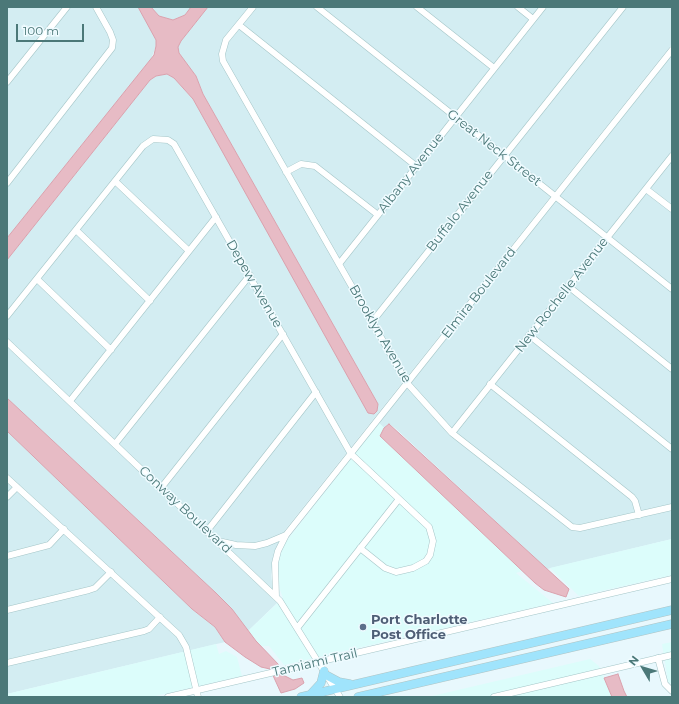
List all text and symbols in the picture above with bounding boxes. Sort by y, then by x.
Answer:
scale bar [18,16,86,42]
text: 100 m [23,23,59,38]
street label: Great Neck Street [444,106,544,190]
street label: Albany Avenue [375,130,447,216]
street label: Buffalo Avenue [423,167,497,255]
street label: New Rochelle Avenue [512,234,612,356]
street label: Depew Avenue [222,237,286,331]
street label: Elmira Boulevard [439,244,519,342]
street label: Brooklyn Avenue [346,282,414,386]
street label: Conway Boulevard [135,463,235,557]
place label: Port Charlotte Post Office [371,612,468,643]
marker: Port Charlotte Post Office [358,622,368,632]
street label: Tamiami Trail [271,646,359,680]
north arrow [623,648,663,688]
text: N [625,653,642,668]

